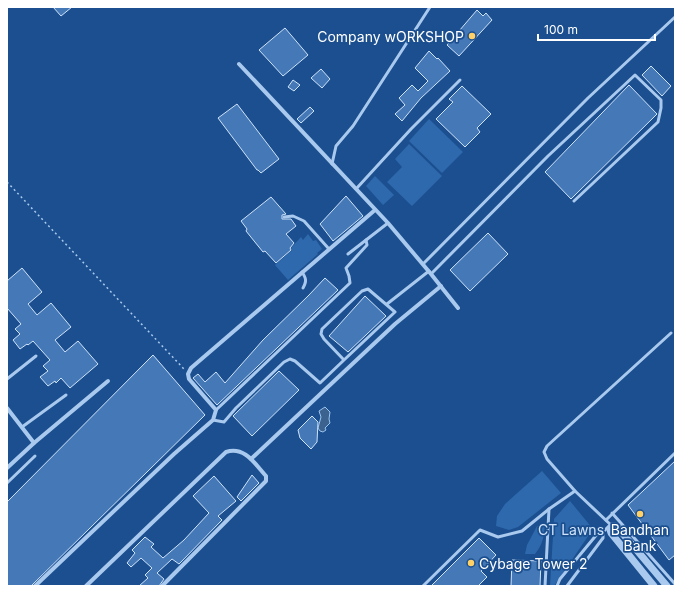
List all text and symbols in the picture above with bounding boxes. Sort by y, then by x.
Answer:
scale bar [538,16,655,42]
text: 100 m [544,22,578,37]
place label: Company wORKSHOP [317,28,464,45]
marker: Company wORKSHOP [467,31,477,41]
marker: Bandhan Bank [635,509,645,519]
park label: CT Lawns [538,521,604,538]
place label: Bandhan Bank [611,521,669,554]
place label: Cybage Tower 2 [479,555,588,572]
marker: Cybage Tower 2 [466,558,476,568]

